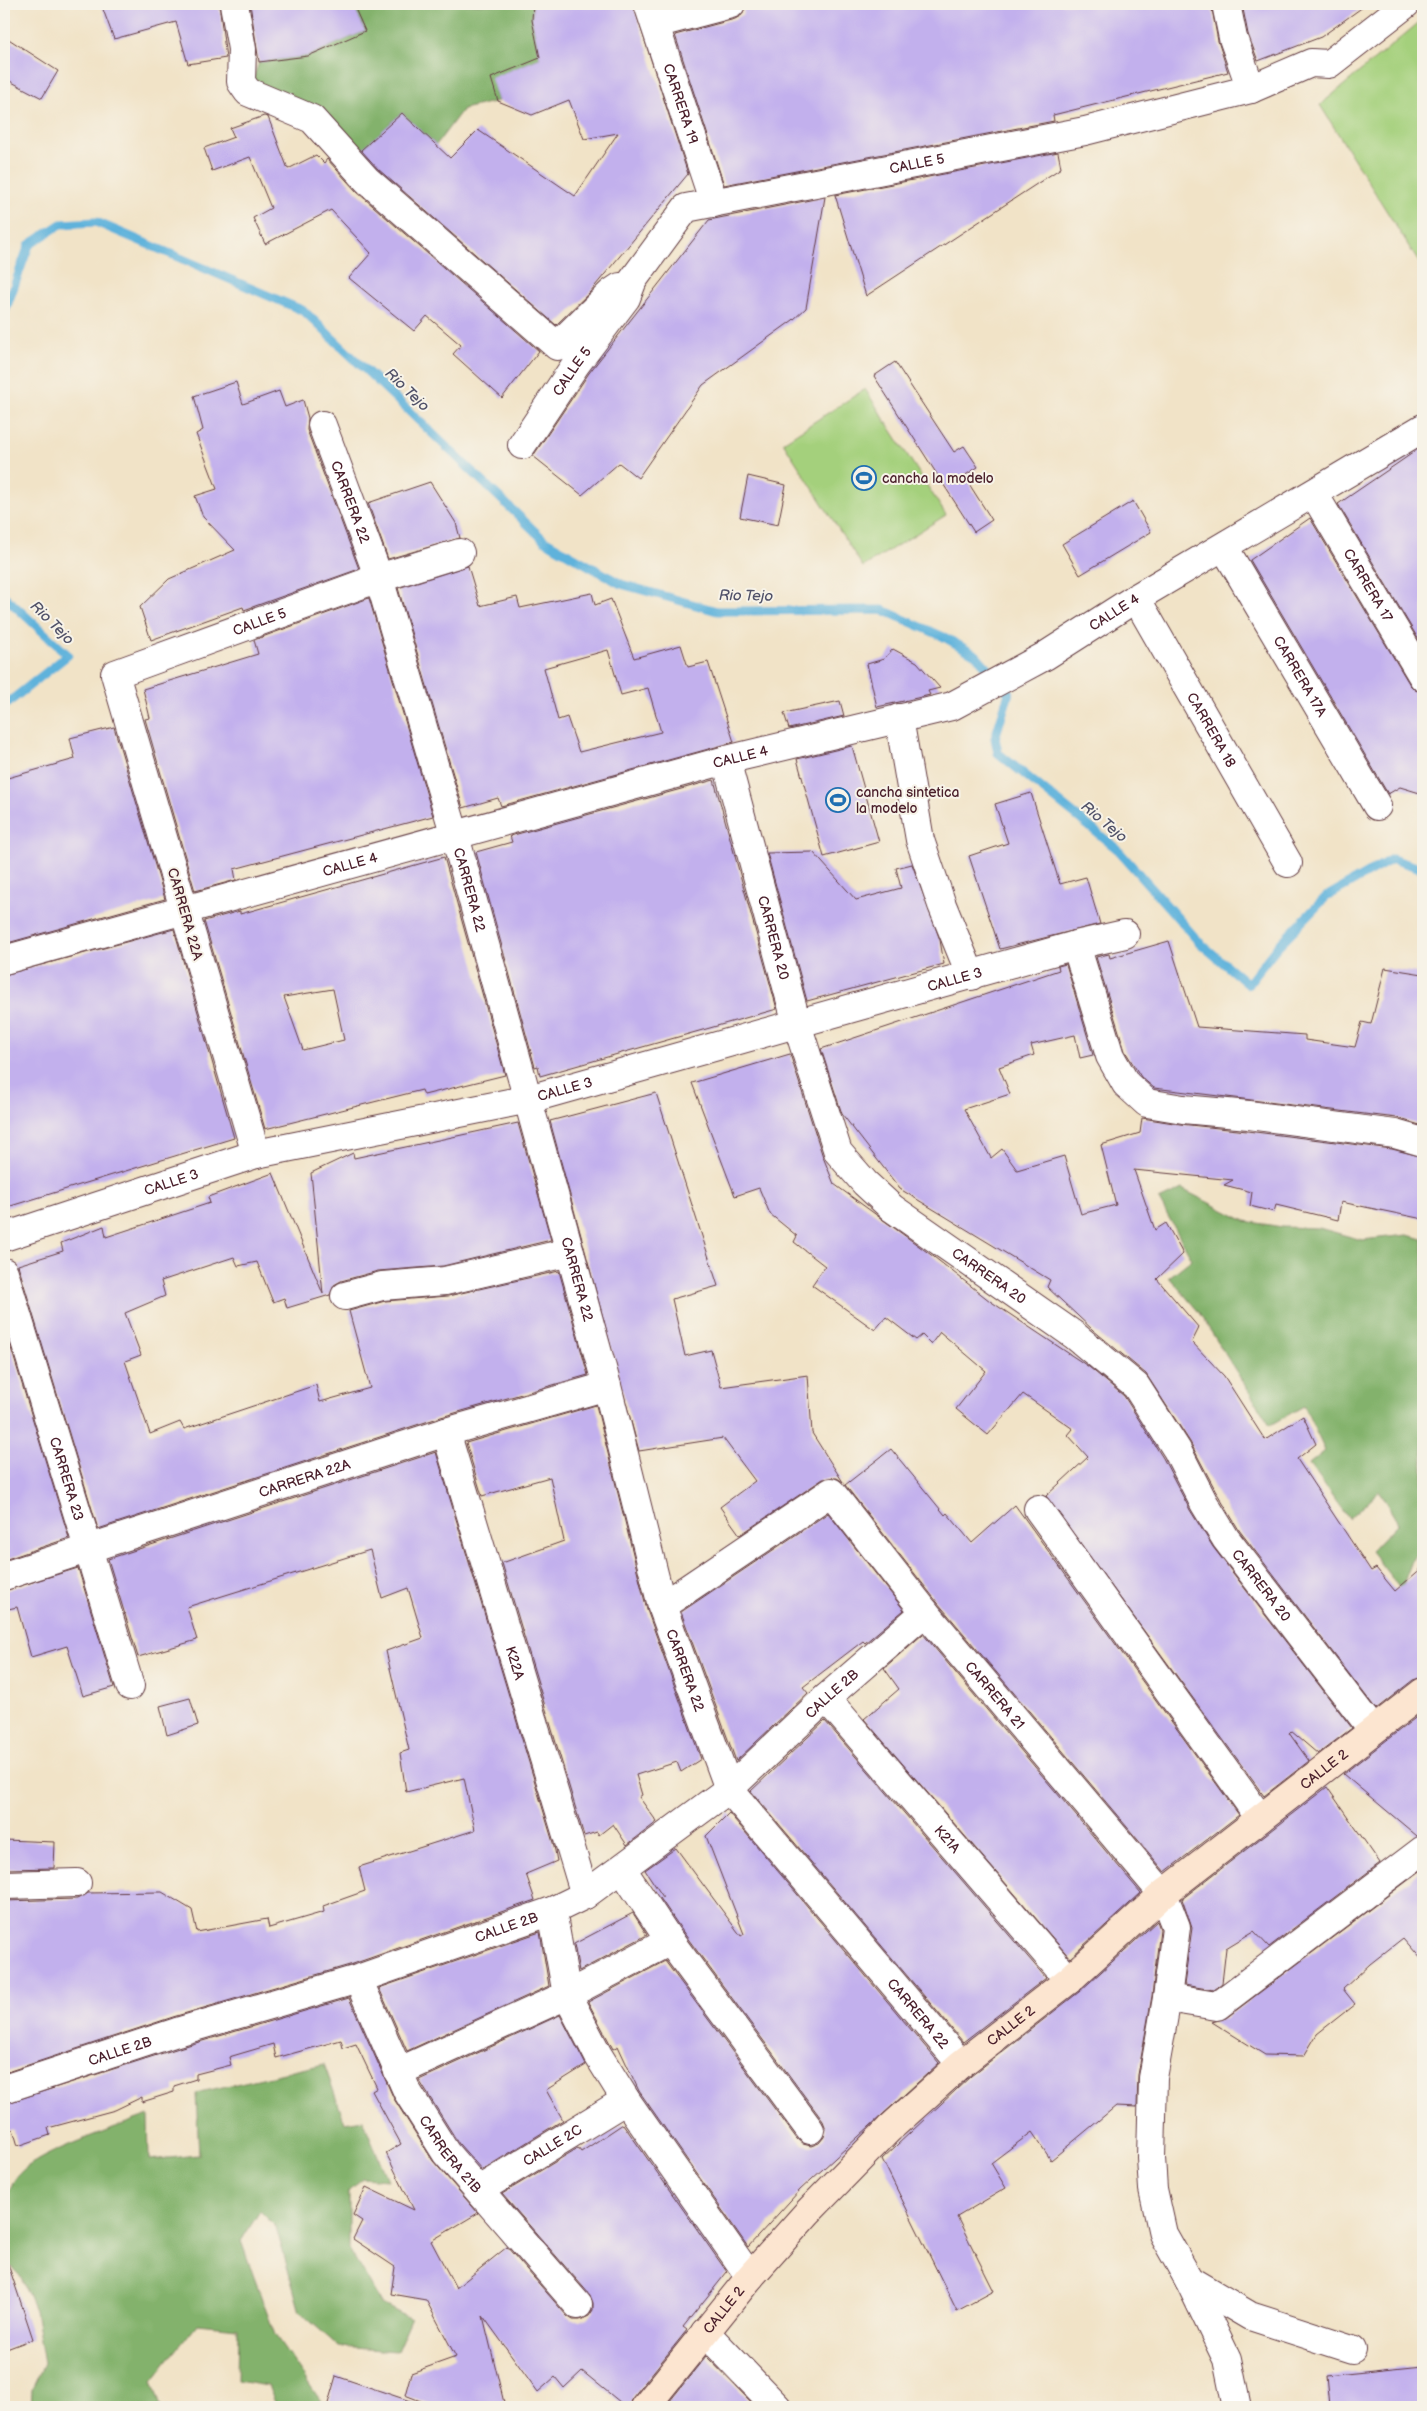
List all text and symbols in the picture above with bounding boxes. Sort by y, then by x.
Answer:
street label: CARRERA 19 [660,61,702,146]
street label: CALLE 5 [888,150,946,177]
street label: CALLE 5 [549,343,595,399]
water label: Rio Tejo [381,364,433,416]
street label: CARRERA 22 [328,458,374,546]
sports icon: cancha la modelo [851,465,877,491]
place label: cancha la modelo [882,470,994,487]
street label: CARRERA 17 [1340,545,1397,625]
water label: Rio Tejo [719,586,774,606]
street label: CALLE 4 [1086,589,1143,634]
water label: Rio Tejo [26,597,78,649]
street label: CALLE 5 [230,604,289,639]
street label: CARRERA 17A [1270,633,1331,720]
street label: CARRERA 18 [1183,689,1240,770]
street label: CALLE 4 [711,742,770,772]
place label: cancha sintetica la modelo [856,784,959,817]
sports icon: cancha sintetica la modelo [825,787,851,813]
water label: Rio Tejo [1077,797,1131,847]
street label: CARRERA 22 [450,846,490,934]
street label: CALLE 4 [321,848,380,880]
street label: CARRERA 22A [164,866,206,962]
street label: CARRERA 20 [754,894,793,982]
street label: CALLE 3 [925,963,984,995]
street label: CALLE 3 [535,1073,594,1105]
street label: CALLE 3 [142,1165,201,1199]
street label: CARRERA 22 [558,1235,597,1324]
street label: CARRERA 20 [949,1244,1029,1307]
street label: CARRERA 23 [46,1435,88,1523]
street label: CARRERA 22A [257,1455,353,1501]
street label: CARRERA 20 [1229,1546,1295,1625]
street label: CARRERA 22 [663,1627,709,1714]
street label: K22A [502,1644,528,1682]
street label: CARRERA 21 [962,1658,1029,1732]
street label: CALLE 2B [802,1665,862,1722]
street label: CALLE 2 [1296,1745,1352,1793]
street label: K21A [931,1822,964,1857]
street label: CALLE 2B [473,1908,541,1946]
street label: CARRERA 22 [884,1975,953,2052]
street label: CALLE 2 [983,2001,1038,2049]
street label: CALLE 2B [86,2032,154,2069]
street label: CARRERA 21B [416,2112,486,2197]
street label: CALLE 2C [520,2121,585,2170]
street label: CALLE 2 [699,2282,748,2337]

